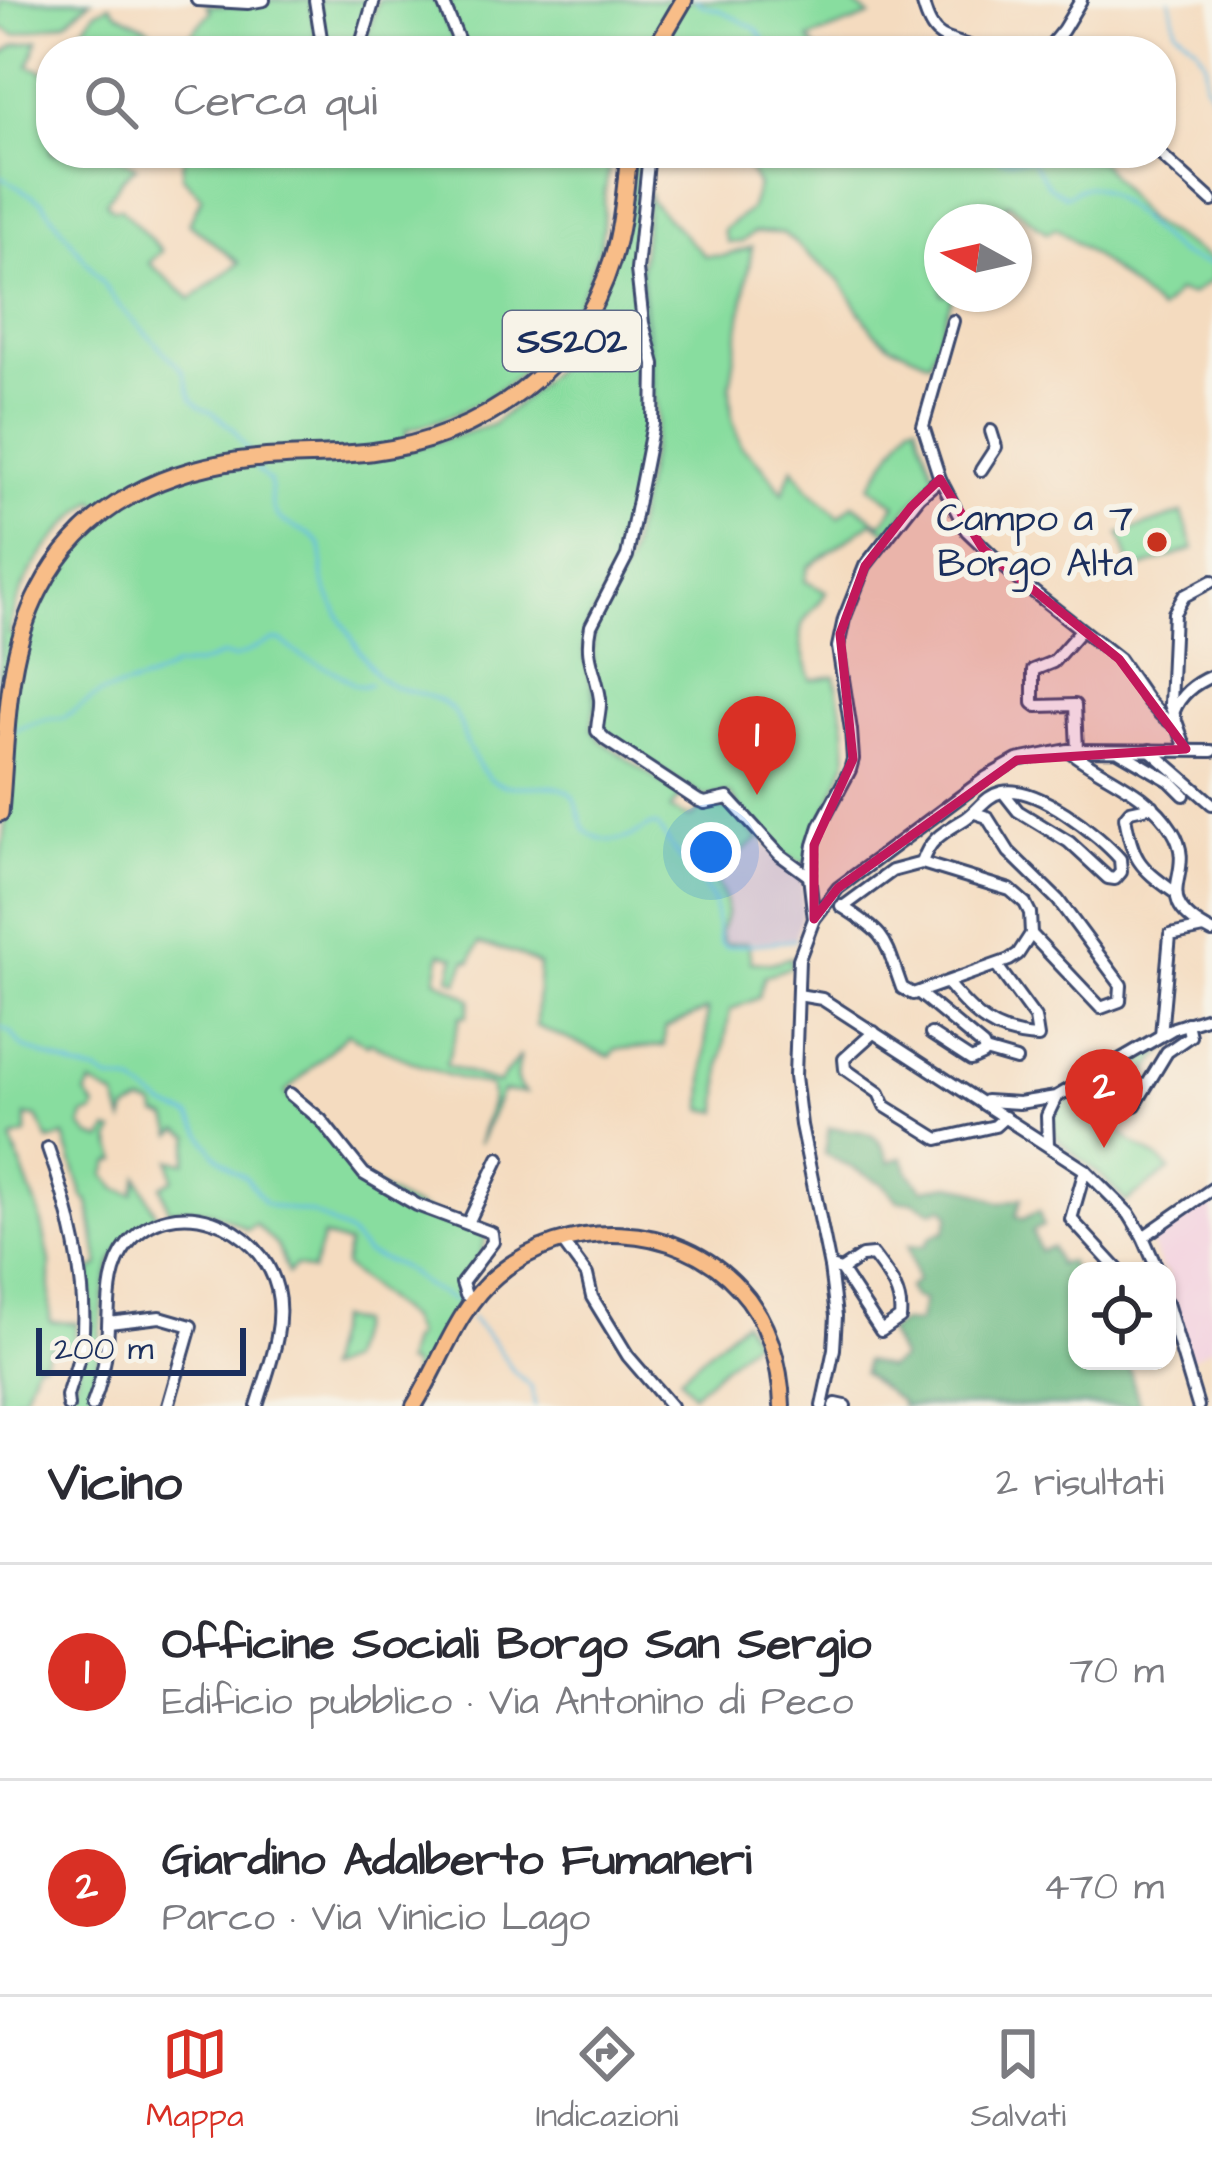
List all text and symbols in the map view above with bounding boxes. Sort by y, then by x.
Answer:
search box [36,36,1176,168]
icon: search [78,69,144,135]
text: Cerca qui [174,71,377,133]
north arrow [924,204,1032,312]
road number: SS202 [503,311,641,371]
place label: Campo a 7 Borgo Alta [936,493,1133,592]
marker: Campo a 7 Borgo Alta [1144,529,1170,555]
pin: 1 [718,696,796,795]
your location [681,822,741,882]
pin: 2 [1065,1049,1143,1148]
map controls [1068,1262,1176,1370]
button: locate [1068,1262,1176,1370]
scale bar [36,1322,246,1375]
text: 200 m [54,1326,153,1372]
text: Vicino [48,1449,182,1520]
text: 2 risultati [996,1457,1164,1511]
text: Officine Sociali Borgo San Sergio [162,1614,871,1676]
text: 1 [85,1645,90,1699]
text: 70 m [1069,1645,1164,1699]
text: Edificio pubblico · Via Antonino di Peco [162,1676,853,1730]
text: Giardino Adalberto Fumaneri [162,1830,752,1892]
text: 2 [76,1861,98,1915]
text: 470 m [1043,1861,1164,1915]
text: Parco · Via Vinicio Lago [162,1892,590,1946]
tab: Mappa [146,2021,244,2139]
tab: Indicazioni [536,2021,678,2139]
tab: Salvati [970,2021,1066,2139]

